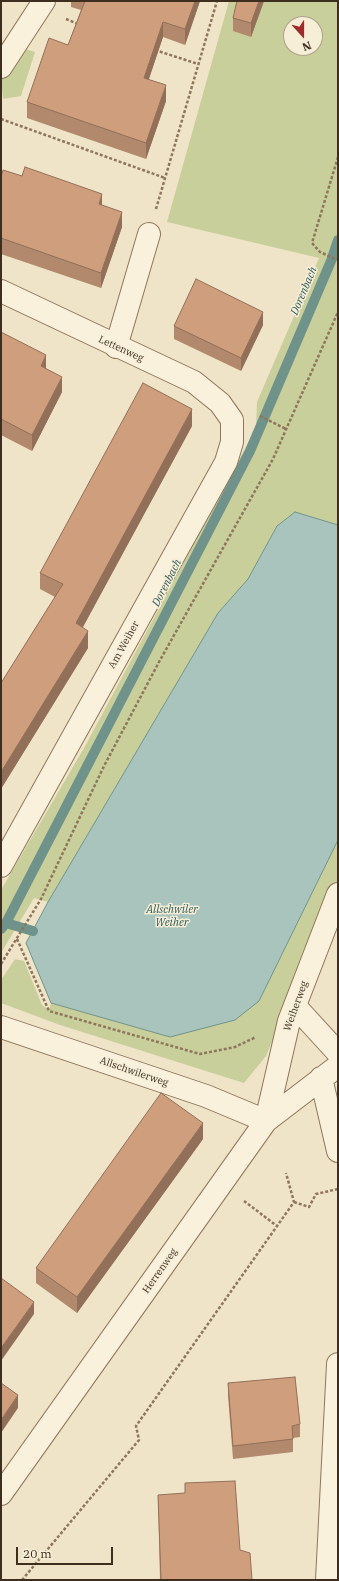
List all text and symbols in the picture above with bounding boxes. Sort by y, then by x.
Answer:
north arrow [283,16,323,56]
text: N [300,38,314,54]
water label: Dorenbach [288,265,320,317]
street label: Lettenweg [97,333,145,365]
water label: Dorenbach [150,557,184,609]
street label: Am Weiher [106,619,142,671]
water label: Allschwiler Weiher [146,903,198,929]
street label: Weiherweg [281,979,311,1033]
street label: Allschwilerweg [98,1055,170,1089]
street label: Herrenweg [140,1246,180,1296]
scale bar [18,1539,115,1565]
text: 20 m [23,1546,52,1561]

